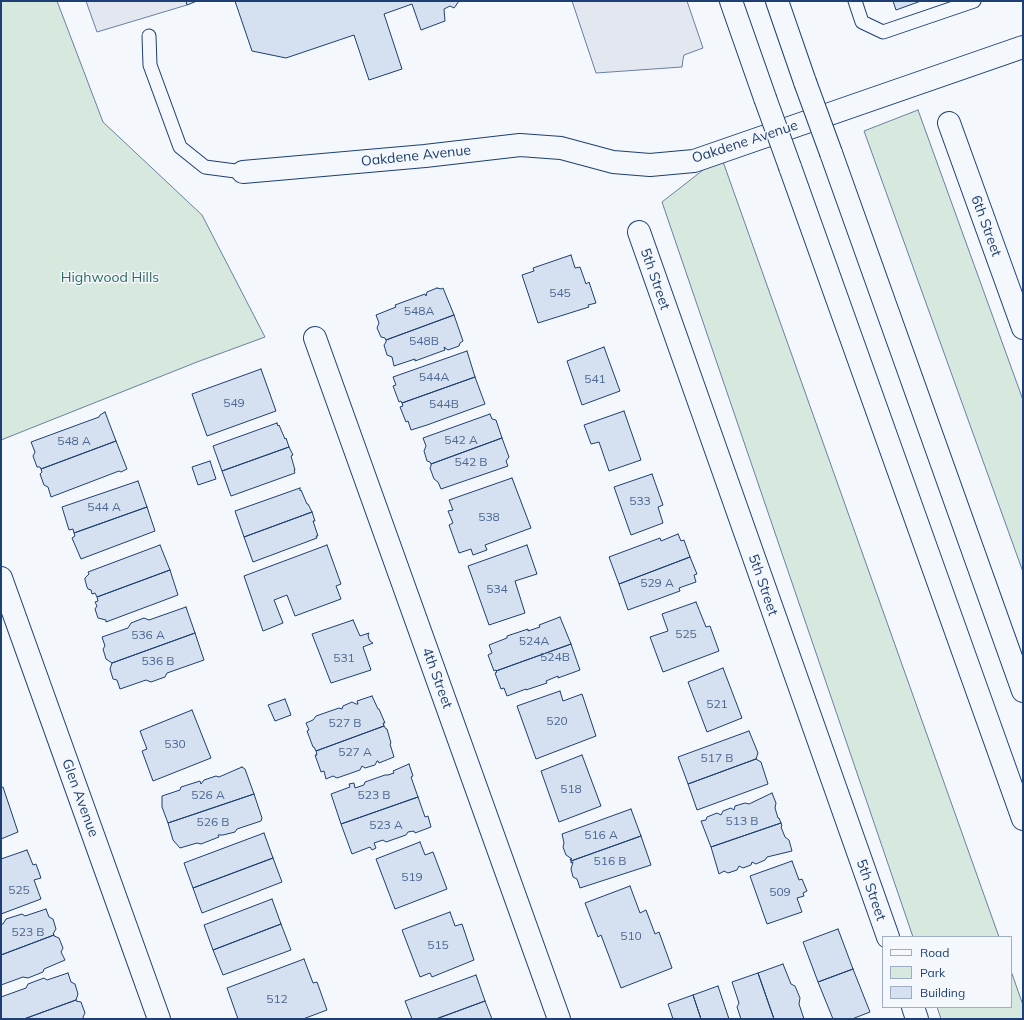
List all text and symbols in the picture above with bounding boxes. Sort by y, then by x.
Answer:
street label: Oakdene Avenue [690,117,800,167]
street label: Oakdene Avenue [360,142,472,170]
street label: 6th Street [967,193,1005,259]
street label: 5th Street [637,246,673,312]
park label: Highwood Hills [61,270,159,286]
house number: 545 [549,286,571,300]
house number: 548A [404,304,434,318]
house number: 548B [409,334,439,348]
house number: 544A [419,370,449,384]
house number: 541 [584,372,606,386]
house number: 549 [223,396,245,410]
house number: 544B [429,397,459,411]
house number: 542 A [444,433,478,447]
house number: 548 A [57,434,91,448]
house number: 542 B [455,455,487,469]
house number: 533 [629,494,651,508]
house number: 544 A [87,500,121,514]
house number: 538 [478,510,500,524]
street label: 5th Street [745,552,781,618]
house number: 529 A [640,576,674,590]
house number: 534 [486,582,508,596]
house number: 525 [675,627,697,641]
house number: 536 A [131,628,165,642]
house number: 524A [519,634,549,648]
street label: 4th Street [418,645,456,711]
house number: 524B [540,650,570,664]
house number: 531 [333,651,355,665]
house number: 536 B [142,654,174,668]
house number: 521 [706,697,728,711]
house number: 520 [546,714,568,728]
house number: 527 B [329,716,361,730]
house number: 530 [164,737,186,751]
house number: 527 A [338,745,372,759]
house number: 517 B [701,751,733,765]
street label: Glen Avenue [58,757,102,839]
house number: 518 [560,782,582,796]
house number: 526 A [191,788,225,802]
house number: 523 B [358,788,390,802]
house number: 513 B [726,814,758,828]
house number: 526 B [197,815,229,829]
house number: 523 A [369,818,403,832]
house number: 516 A [584,828,618,842]
house number: 516 B [594,854,626,868]
street label: 5th Street [853,857,889,923]
house number: 519 [401,870,423,884]
house number: 525 [8,883,30,897]
house number: 509 [769,885,791,899]
house number: 523 B [12,925,44,939]
house number: 510 [620,929,642,943]
legend [882,936,1012,1008]
house number: 515 [427,938,449,952]
text: Road [920,945,949,960]
text: Park [920,965,945,980]
text: Building [920,985,965,1000]
house number: 512 [266,992,288,1006]

